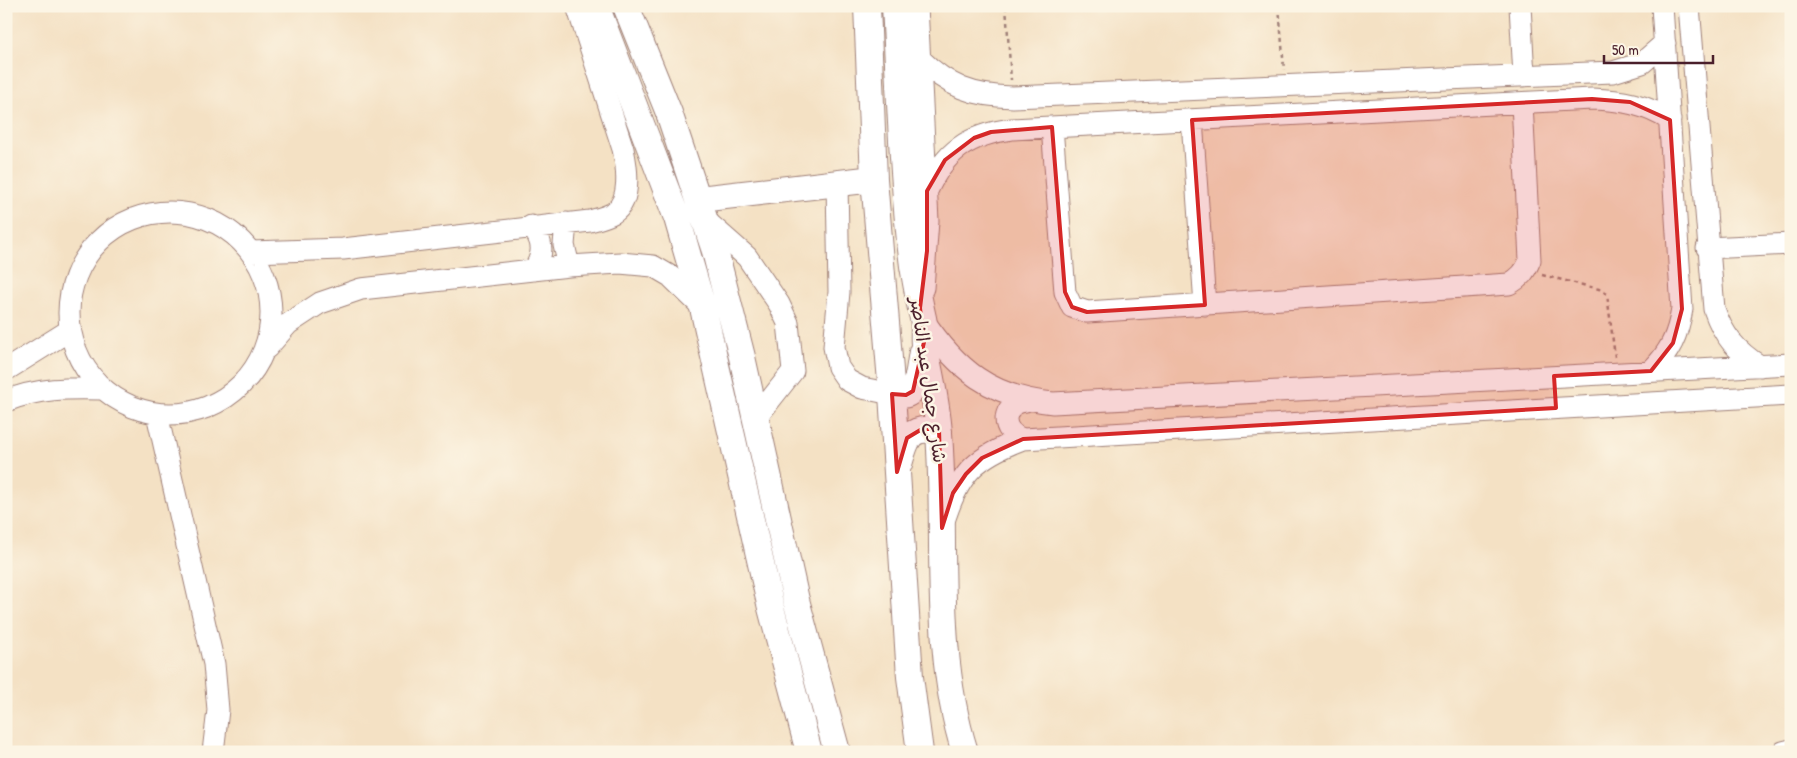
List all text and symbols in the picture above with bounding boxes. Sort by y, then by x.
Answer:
scale bar [1604,32,1713,64]
text: 50 m [1612,39,1639,60]
street label: شارع جمال عبد الناصر [903,294,953,465]

